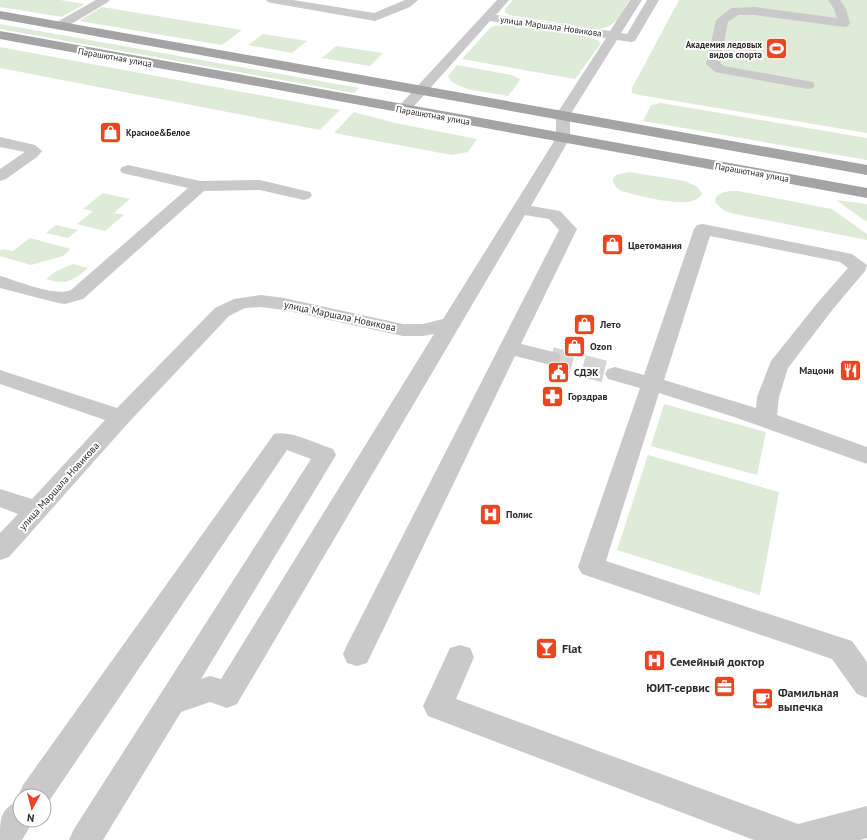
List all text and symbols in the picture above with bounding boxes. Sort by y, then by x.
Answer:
street label: улица Маршала Новикова [499,13,603,39]
sports icon: Академия ледовых видов спорта [764,36,790,62]
place label: Академия ледовых видов спорта [686,39,763,60]
street label: Парашютная улица [77,45,153,69]
street label: Парашютная улица [395,103,471,127]
shop icon: Красное&Белое [97,119,123,145]
place label: Красное&Белое [126,127,190,138]
street label: Парашютная улица [714,160,790,184]
shop icon: Цветомания [599,232,625,258]
place label: Цветомания [628,239,682,252]
street label: улица Маршала Новикова [283,298,397,334]
shop icon: Лето [572,311,598,337]
place label: Лето [599,318,621,331]
shop icon: Ozon [561,333,587,359]
place label: Ozon [590,340,612,353]
restaurant icon: Мацони [837,357,863,383]
public building icon: СДЭК [546,359,572,385]
place label: Мацони [799,364,834,377]
place label: СДЭК [574,366,599,379]
pharmacy icon: Горздрав [539,383,565,409]
place label: Горздрав [568,390,608,403]
street label: улица Маршала Новикова [16,439,102,533]
hospital icon: Полис [477,501,503,527]
place label: Полис [506,508,533,521]
bar icon: Flat [533,635,559,661]
place label: Flat [562,641,583,656]
hospital icon: Семейный доктор [642,648,668,674]
place label: Семейный доктор [670,654,765,669]
office icon: ЮИТ-сервис [712,674,738,700]
place label: ЮИТ-сервис [646,680,710,695]
place label: Фамильная выпечка [778,685,839,714]
cafe icon: Фамильная выпечка [749,686,775,712]
north arrow [12,788,52,828]
text: N [26,811,35,825]

